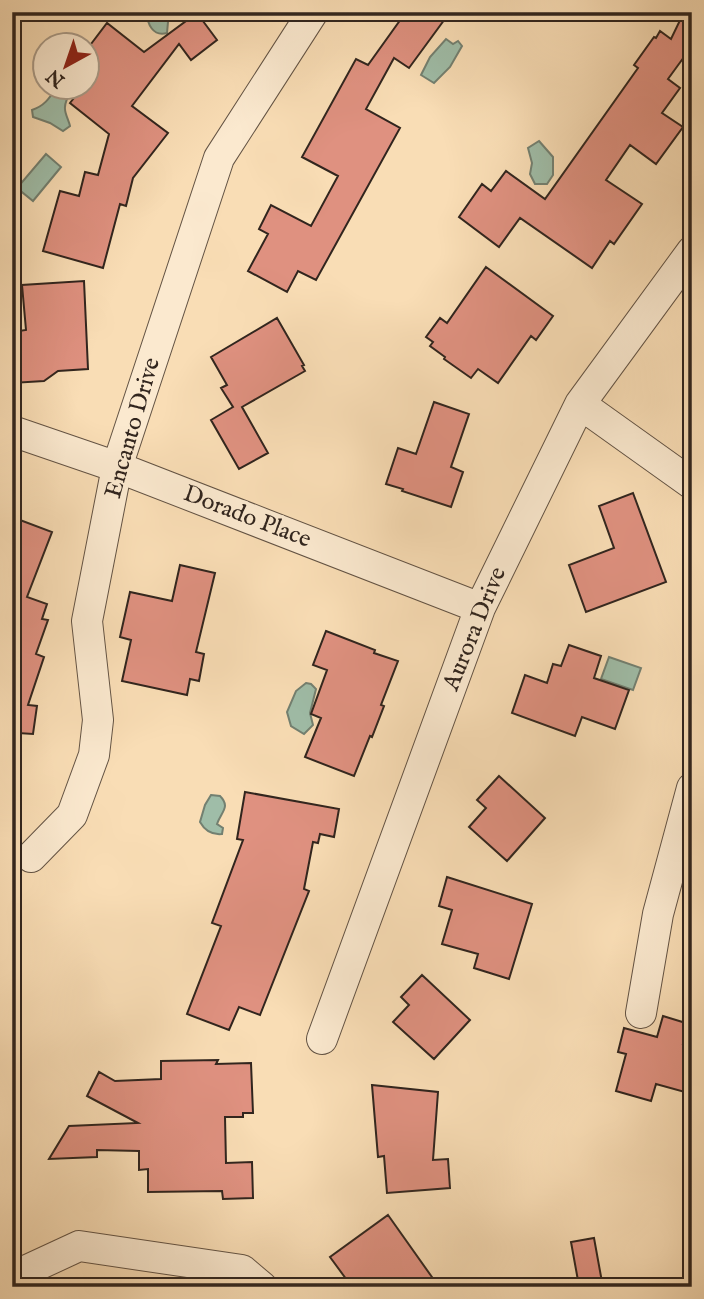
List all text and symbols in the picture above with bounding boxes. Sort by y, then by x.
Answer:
north arrow [32,32,102,102]
text: N [42,63,71,93]
street label: Encanto Drive [98,354,168,502]
street label: Dorado Place [179,478,315,556]
street label: Aurora Drive [436,563,514,696]

